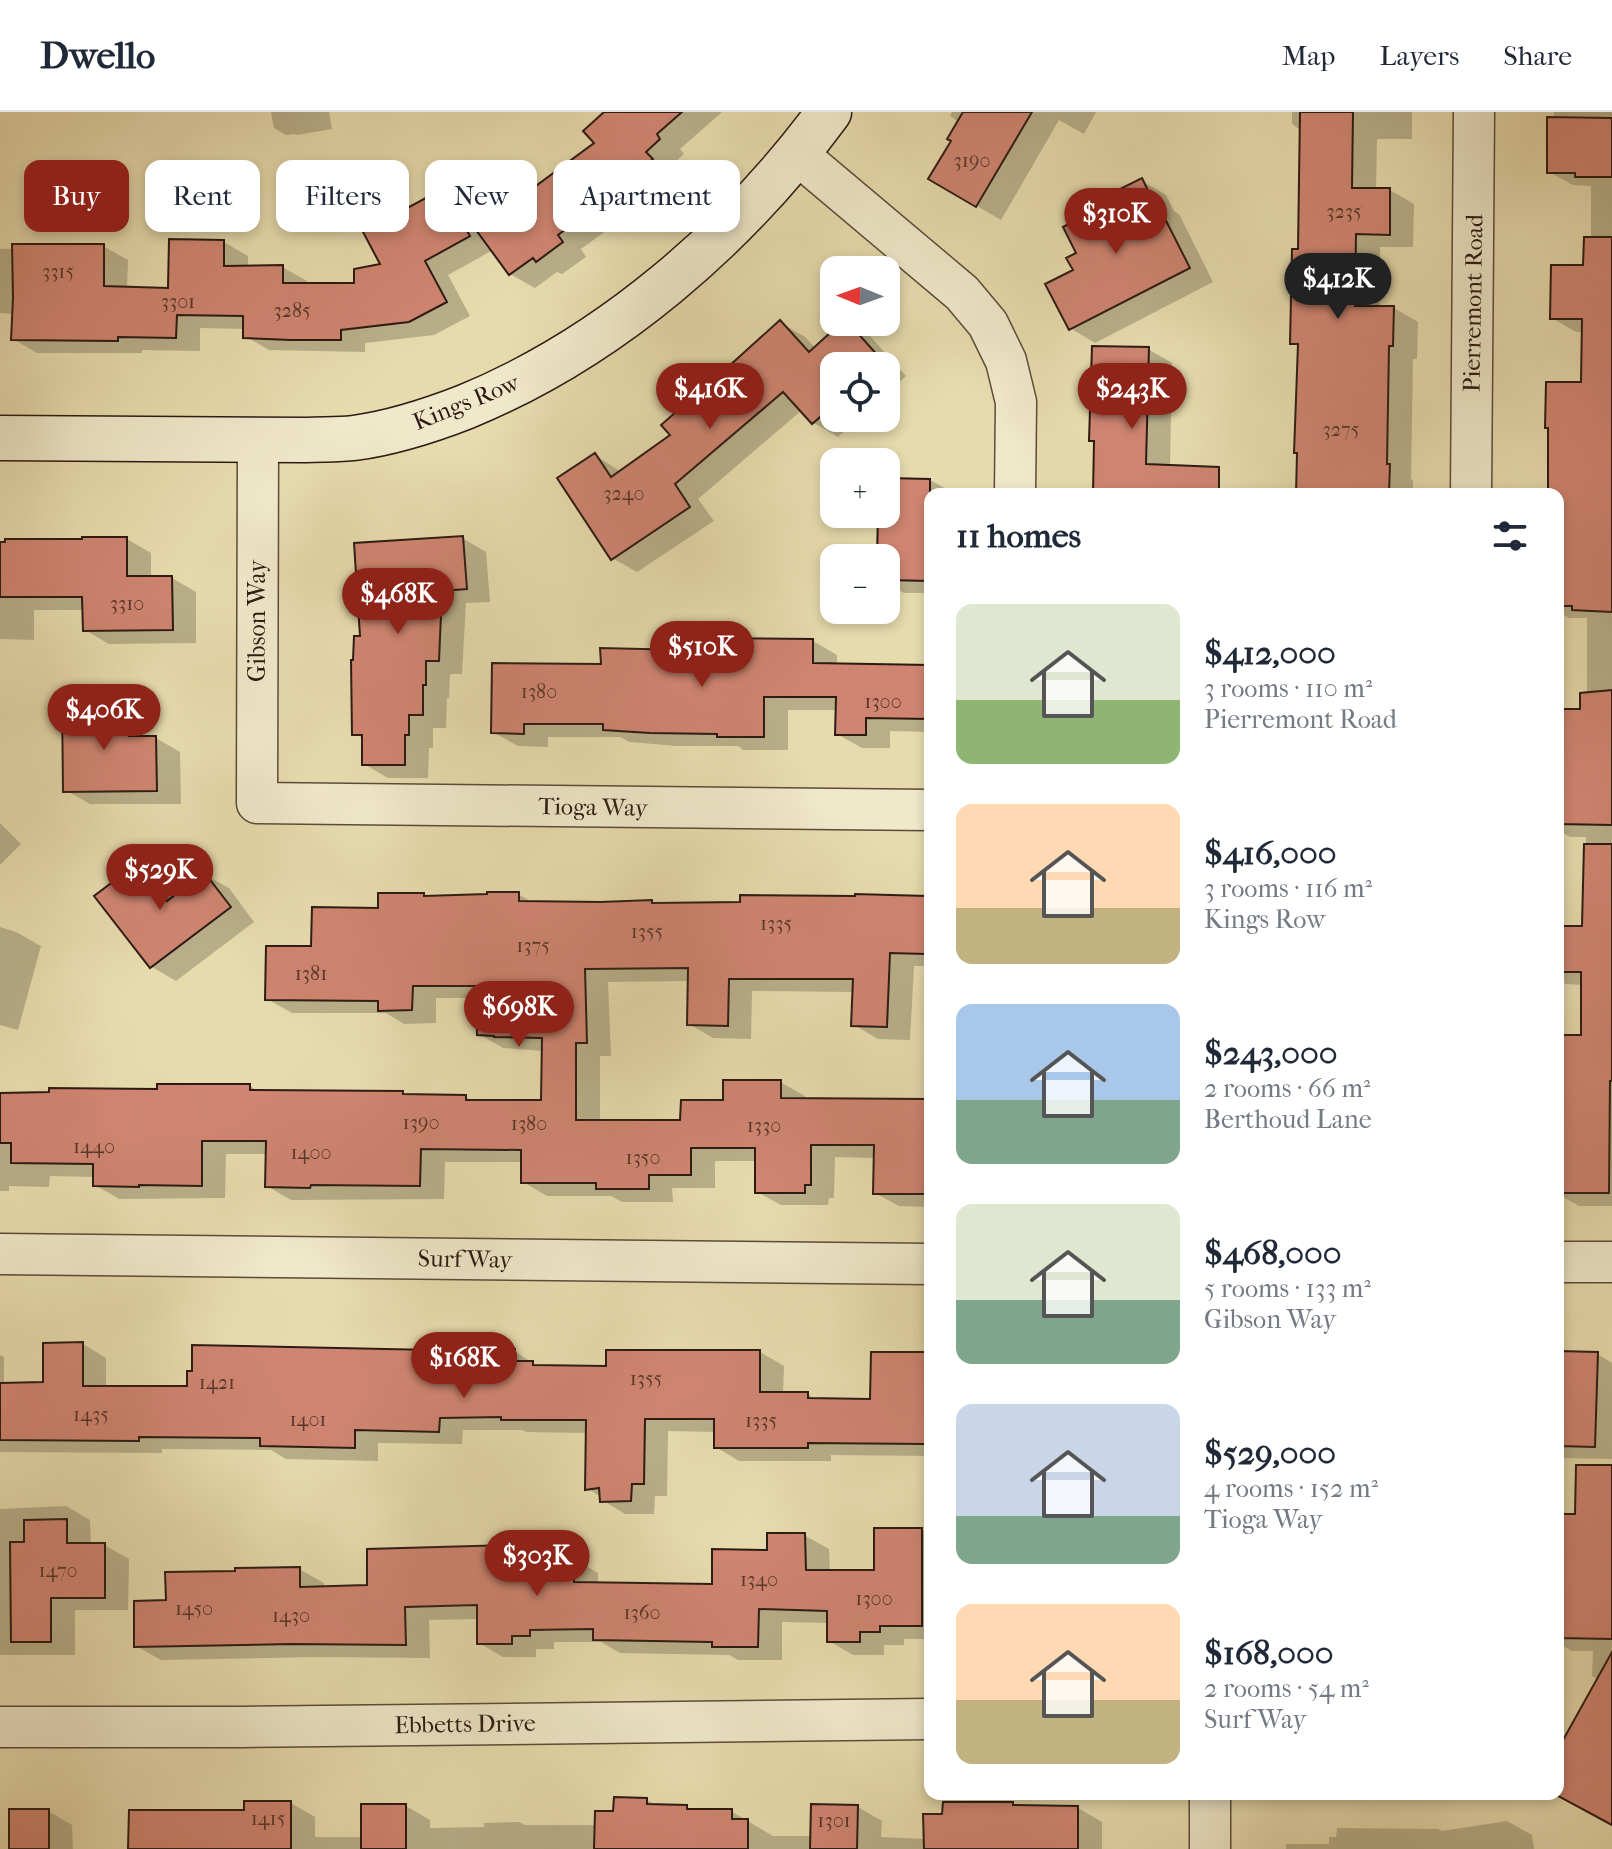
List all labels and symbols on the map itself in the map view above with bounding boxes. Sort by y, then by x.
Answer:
house number: 3190 [954,149,990,172]
pin: $310K [1060,188,1172,256]
house number: 3235 [1326,200,1362,223]
street label: Pierremont Road [1457,213,1489,392]
pin: $412K [1282,253,1394,321]
north arrow [820,256,900,336]
house number: 3315 [42,260,74,283]
house number: 3301 [161,290,195,313]
house number: 3285 [273,299,311,322]
pin: $416K [654,363,766,431]
pin: $243K [1076,363,1188,431]
street label: Kings Row [409,368,524,436]
house number: 3275 [1323,418,1359,441]
house number: 3240 [603,482,645,505]
street label: Gibson Way [243,559,271,682]
pin: $468K [342,568,454,636]
house number: 3310 [110,592,144,615]
pin: $510K [646,621,758,689]
house number: 1380 [521,680,557,703]
pin: $406K [48,684,160,752]
house number: 1300 [864,690,902,713]
street label: Tioga Way [538,792,649,822]
pin: $529K [104,844,216,912]
house number: 1335 [760,912,792,935]
house number: 1355 [631,920,663,943]
house number: 1375 [516,934,550,957]
house number: 1381 [295,962,327,985]
pin: $698K [463,981,575,1049]
house number: 1390 [403,1111,439,1134]
house number: 1380 [511,1112,547,1135]
house number: 1330 [747,1114,781,1137]
house number: 1440 [73,1135,115,1158]
house number: 1400 [290,1141,332,1164]
house number: 1350 [626,1146,660,1169]
street label: Surf Way [417,1244,514,1274]
pin: $168K [408,1332,520,1400]
house number: 1355 [630,1367,662,1390]
house number: 1421 [199,1371,235,1394]
house number: 1435 [73,1403,109,1426]
house number: 1401 [289,1408,327,1431]
house number: 1335 [745,1409,777,1432]
pin: $303K [481,1530,593,1598]
house number: 1470 [39,1559,78,1582]
house number: 1340 [740,1568,778,1591]
house number: 1300 [855,1587,893,1610]
house number: 1450 [175,1597,213,1620]
house number: 1360 [623,1601,661,1624]
house number: 1430 [272,1604,310,1627]
street label: Ebbetts Drive [394,1709,536,1739]
house number: 1415 [251,1807,285,1830]
house number: 1301 [817,1809,851,1832]

